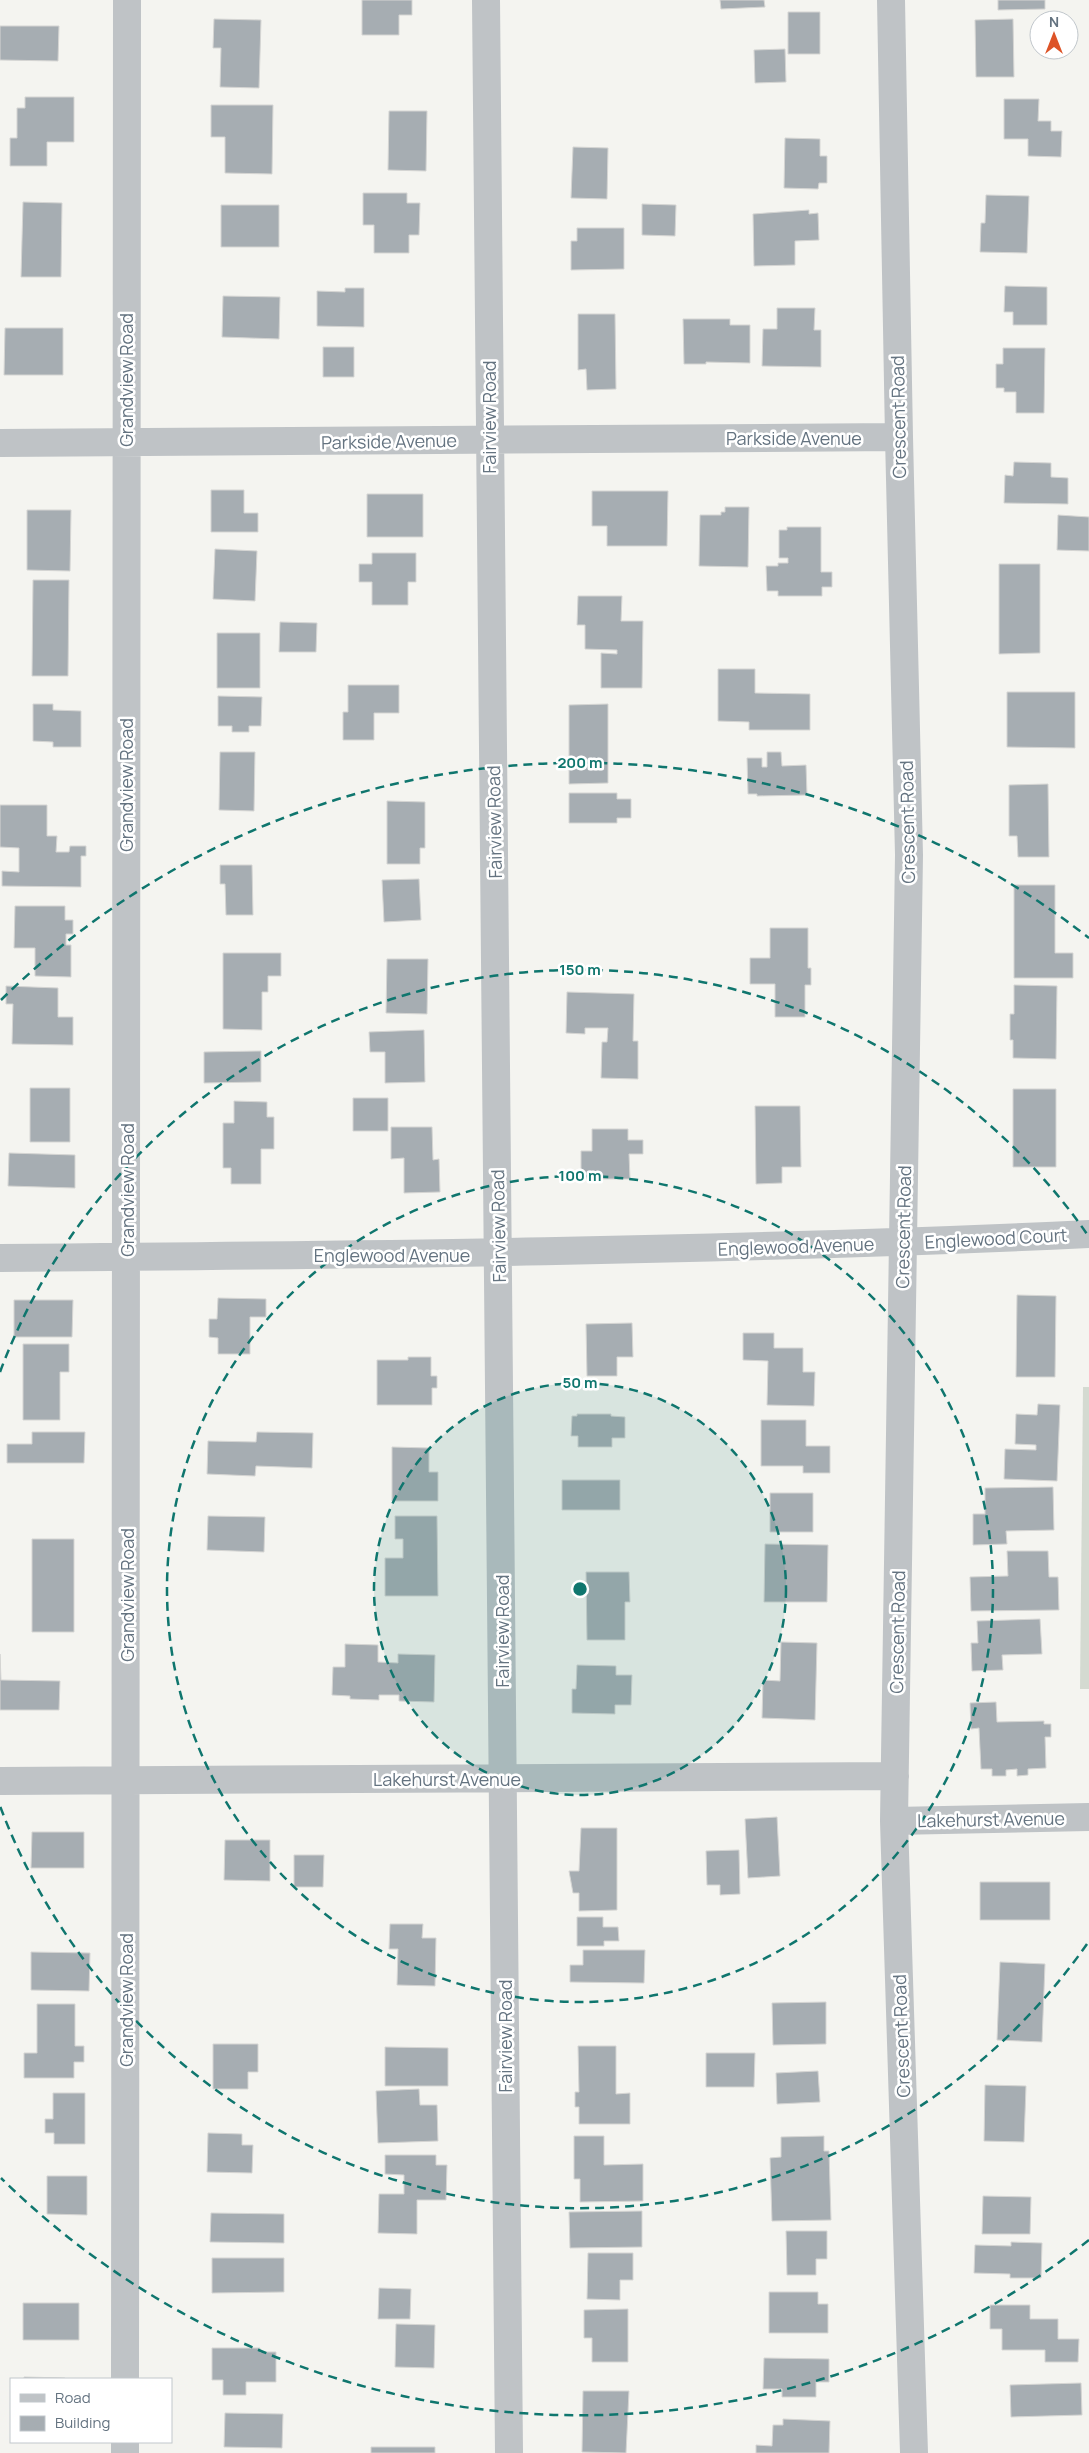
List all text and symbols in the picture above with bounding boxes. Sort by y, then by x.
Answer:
north arrow [1029,10,1079,60]
text: N [1049,12,1059,31]
street label: Grandview Road [114,313,138,447]
street label: Crescent Road [885,355,911,479]
street label: Fairview Road [477,361,501,473]
street label: Parkside Avenue [726,426,862,450]
street label: Parkside Avenue [321,428,457,454]
street label: Grandview Road [114,718,138,852]
text: 200 m [557,752,603,773]
street label: Crescent Road [894,760,920,884]
street label: Fairview Road [481,765,507,879]
text: 150 m [559,959,601,980]
street label: Grandview Road [115,1123,139,1257]
text: 100 m [559,1165,601,1186]
street label: Crescent Road [890,1165,916,1289]
street label: Fairview Road [485,1169,511,1283]
street label: Englewood Court [924,1222,1068,1254]
street label: Englewood Avenue [717,1231,875,1261]
street label: Englewood Avenue [314,1243,470,1267]
text: 50 m [562,1372,598,1393]
street label: Grandview Road [115,1528,139,1662]
street label: Crescent Road [884,1570,910,1694]
street label: Fairview Road [490,1575,514,1687]
centre of rings [571,1580,589,1598]
street label: Lakehurst Avenue [373,1767,521,1791]
street label: Lakehurst Avenue [917,1806,1065,1832]
street label: Grandview Road [114,1933,138,2067]
street label: Crescent Road [887,1974,915,2098]
street label: Fairview Road [493,1980,517,2092]
legend [10,2378,172,2443]
text: Road [55,2387,91,2408]
text: Building [55,2412,110,2433]

